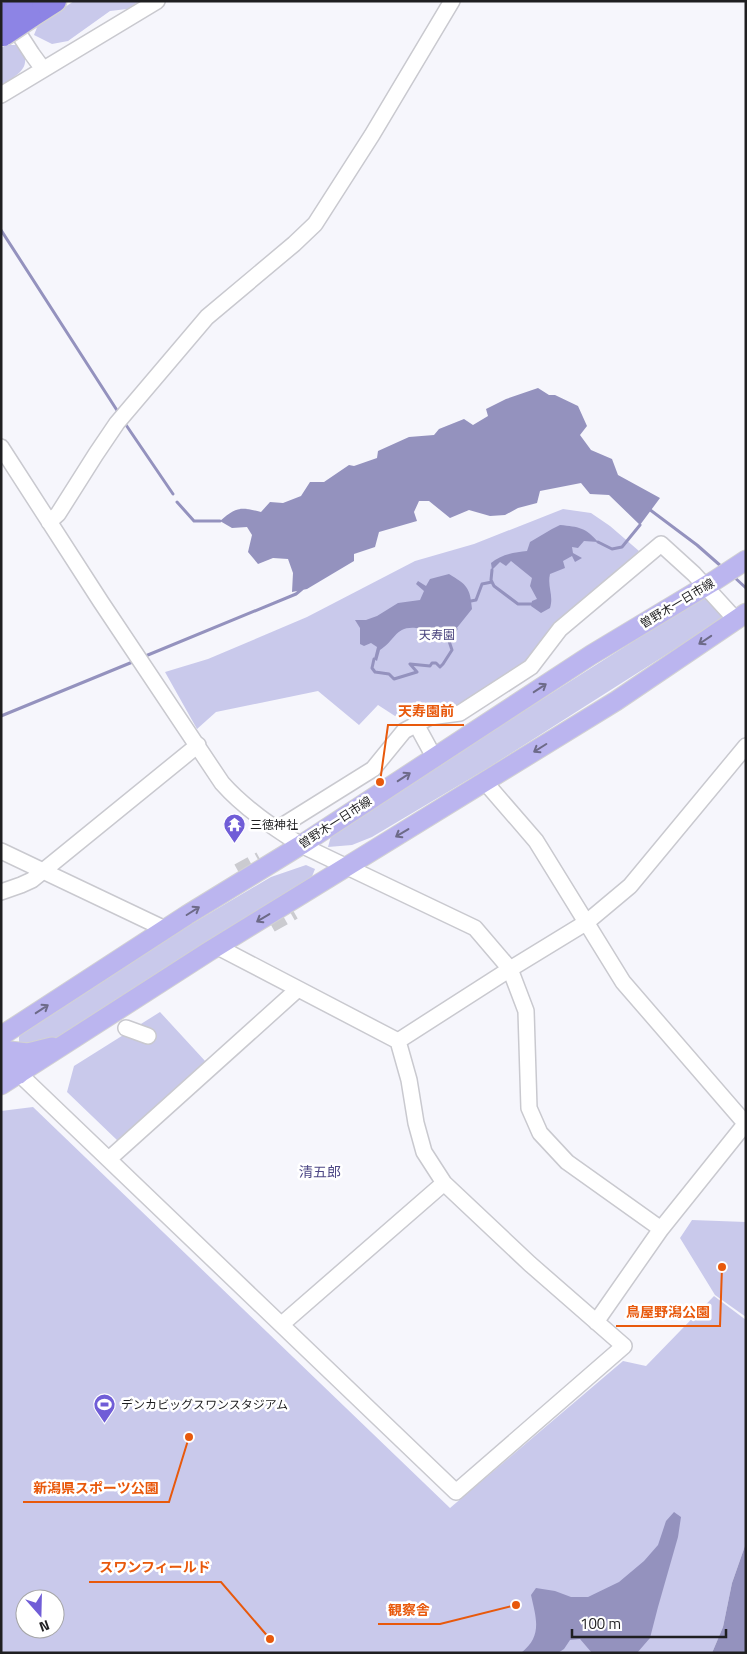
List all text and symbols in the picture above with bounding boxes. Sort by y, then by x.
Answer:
street label: 曽野木一日市線 [636,573,718,633]
park label: 天寿園 [419,625,455,644]
one-way arrow [699,635,713,645]
one-way arrow [533,683,547,693]
callout: 天寿園前 [388,696,464,725]
text: 天寿園前 [398,700,454,721]
one-way arrow [533,742,547,753]
one-way arrow [397,772,411,782]
street label: 曽野木一日市線 [295,791,375,853]
temple icon: 三徳神社 [222,812,246,843]
place label: 三徳神社 [250,815,298,834]
one-way arrow [395,829,409,839]
one-way arrow [186,906,200,916]
one-way arrow [257,913,271,923]
one-way arrow [35,1004,49,1014]
district label: 清五郎 [299,1161,341,1182]
callout: 鳥屋野潟公園 [616,1297,720,1326]
text: 鳥屋野潟公園 [626,1301,710,1322]
sports icon: デンカビッグスワンスタジアム [93,1392,117,1423]
place label: デンカビッグスワンスタジアム [121,1395,288,1414]
callout: 新潟県スポーツ公園 [23,1473,169,1502]
text: 新潟県スポーツ公園 [33,1477,159,1498]
callout: スワンフィールド [89,1553,221,1582]
text: スワンフィールド [99,1556,211,1577]
north arrow [15,1589,65,1639]
callout: 観察舎 [378,1595,440,1624]
text: 観察舎 [388,1599,430,1620]
scale bar [572,1606,726,1638]
text: 100 m [580,1612,621,1635]
text: N [36,1615,53,1638]

